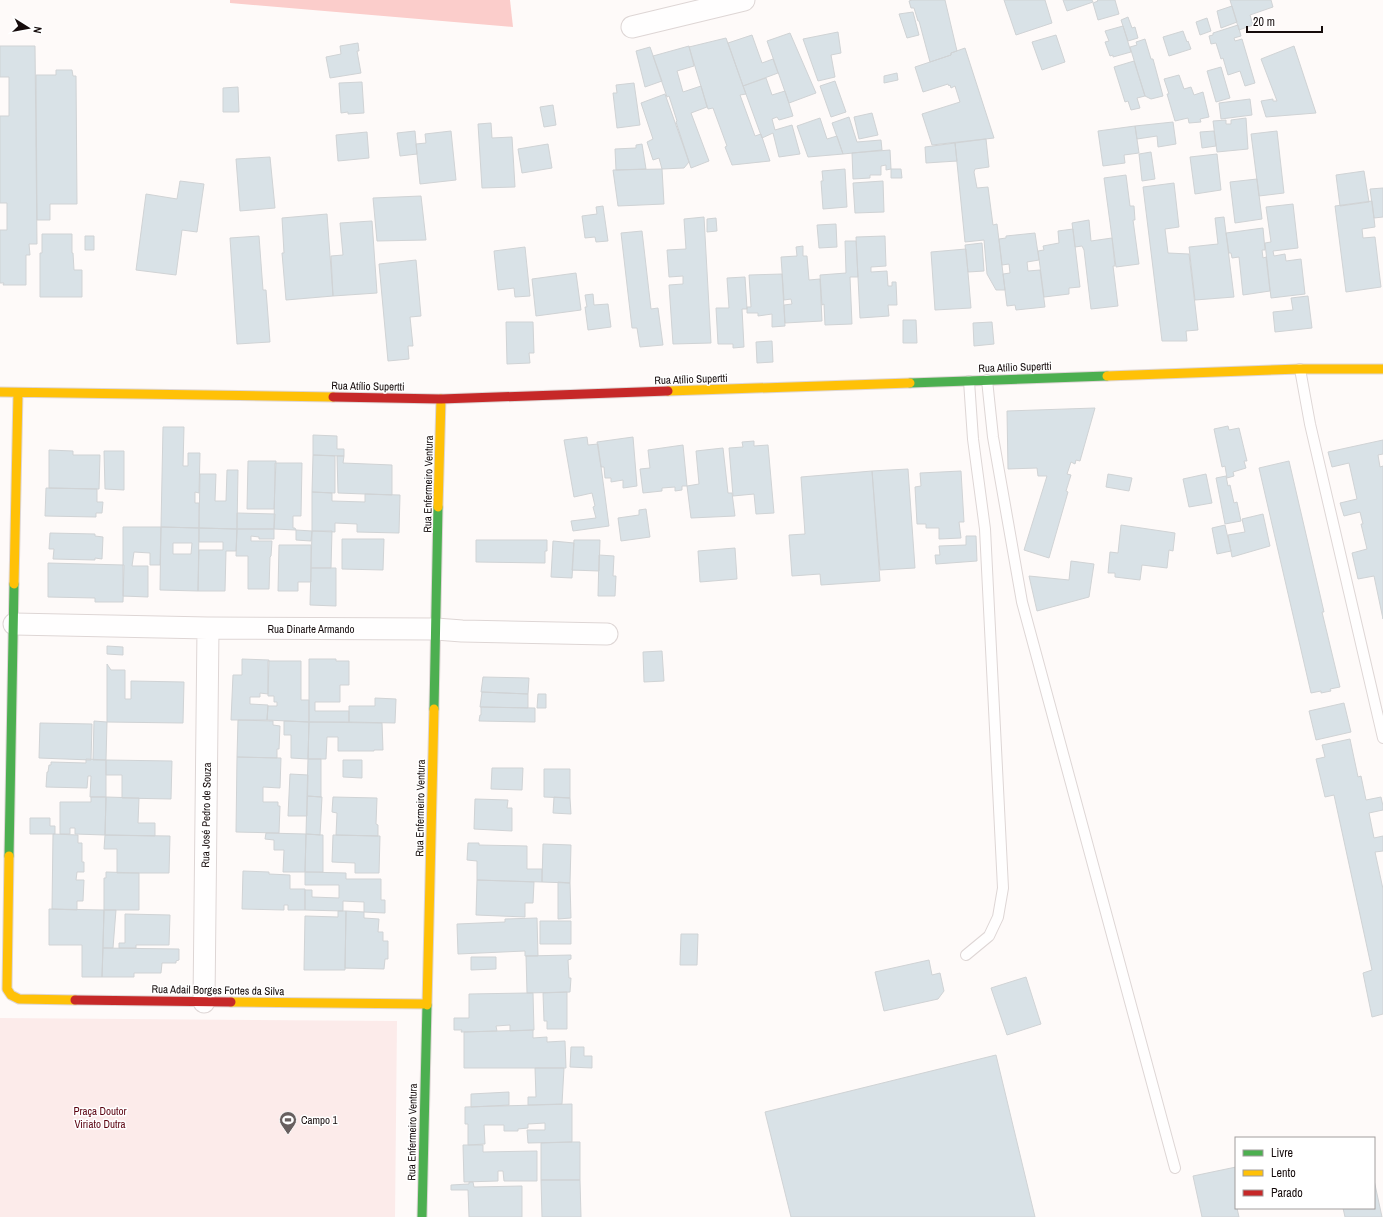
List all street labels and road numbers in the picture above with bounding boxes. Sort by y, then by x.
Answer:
street label: Rua Atílio Supertti [978,359,1052,375]
street label: Rua Atílio Supertti [654,371,728,387]
street label: Rua Atílio Supertti [331,378,405,394]
street label: Rua Enfermeiro Ventura [420,435,436,533]
street label: Rua Dinarte Armando [267,622,355,636]
street label: Rua Enfermeiro Ventura [412,759,428,857]
street label: Rua José Pedro de Souza [198,762,214,868]
street label: Rua Adail Borges Fortes da Silva [151,982,285,998]
street label: Rua Enfermeiro Ventura [404,1083,420,1181]

